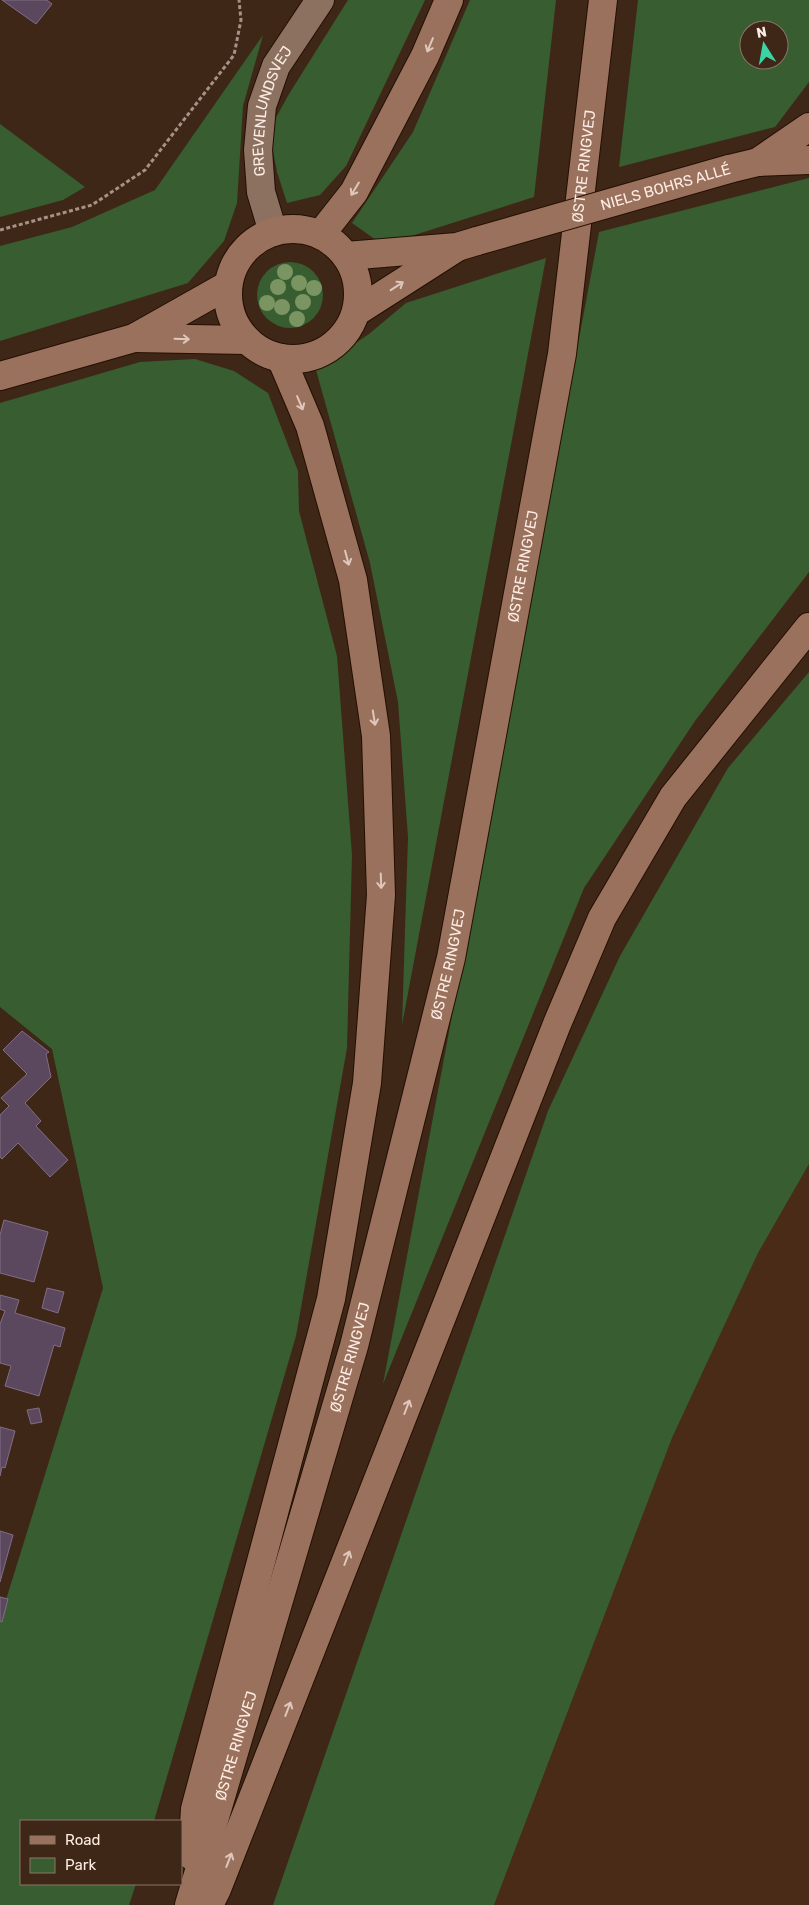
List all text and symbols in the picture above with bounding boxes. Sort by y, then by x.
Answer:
north arrow [739,20,789,70]
text: N [755,23,768,42]
one-way arrow [424,37,434,52]
street label: GREVENLUNDSVEJ [249,43,296,177]
street label: ØSTRE RINGVEJ [568,109,599,223]
street label: NIELS BOHRS ALLÉ [598,160,733,214]
one-way arrow [350,182,360,196]
one-way arrow [389,281,403,291]
one-way arrow [174,334,190,344]
one-way arrow [296,395,306,410]
street label: ØSTRE RINGVEJ [504,509,542,624]
one-way arrow [342,550,352,566]
one-way arrow [369,710,379,726]
one-way arrow [376,872,386,888]
street label: ØSTRE RINGVEJ [427,907,469,1022]
street label: ØSTRE RINGVEJ [326,1300,374,1414]
one-way arrow [403,1399,412,1415]
one-way arrow [343,1551,353,1566]
street label: ØSTRE RINGVEJ [211,1689,261,1803]
one-way arrow [284,1702,293,1717]
legend [20,1820,182,1885]
text: Road [65,1831,101,1849]
one-way arrow [224,1853,234,1868]
text: Park [65,1856,96,1874]

